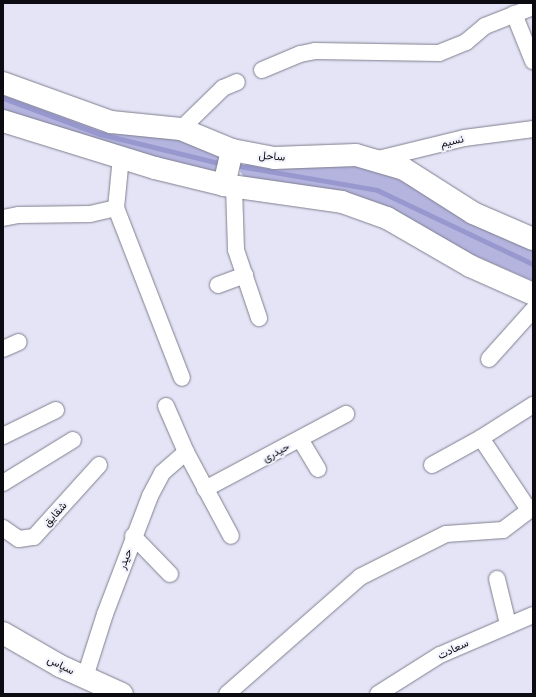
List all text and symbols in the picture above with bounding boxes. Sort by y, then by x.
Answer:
street label: نسیم [439,132,465,150]
street label: ساحل [258,148,286,164]
street label: حیدری [260,439,292,465]
street label: شقایق [40,499,70,529]
street label: حیدر [115,547,135,571]
street label: سعادت [435,636,471,662]
street label: سپاس [45,653,77,677]

